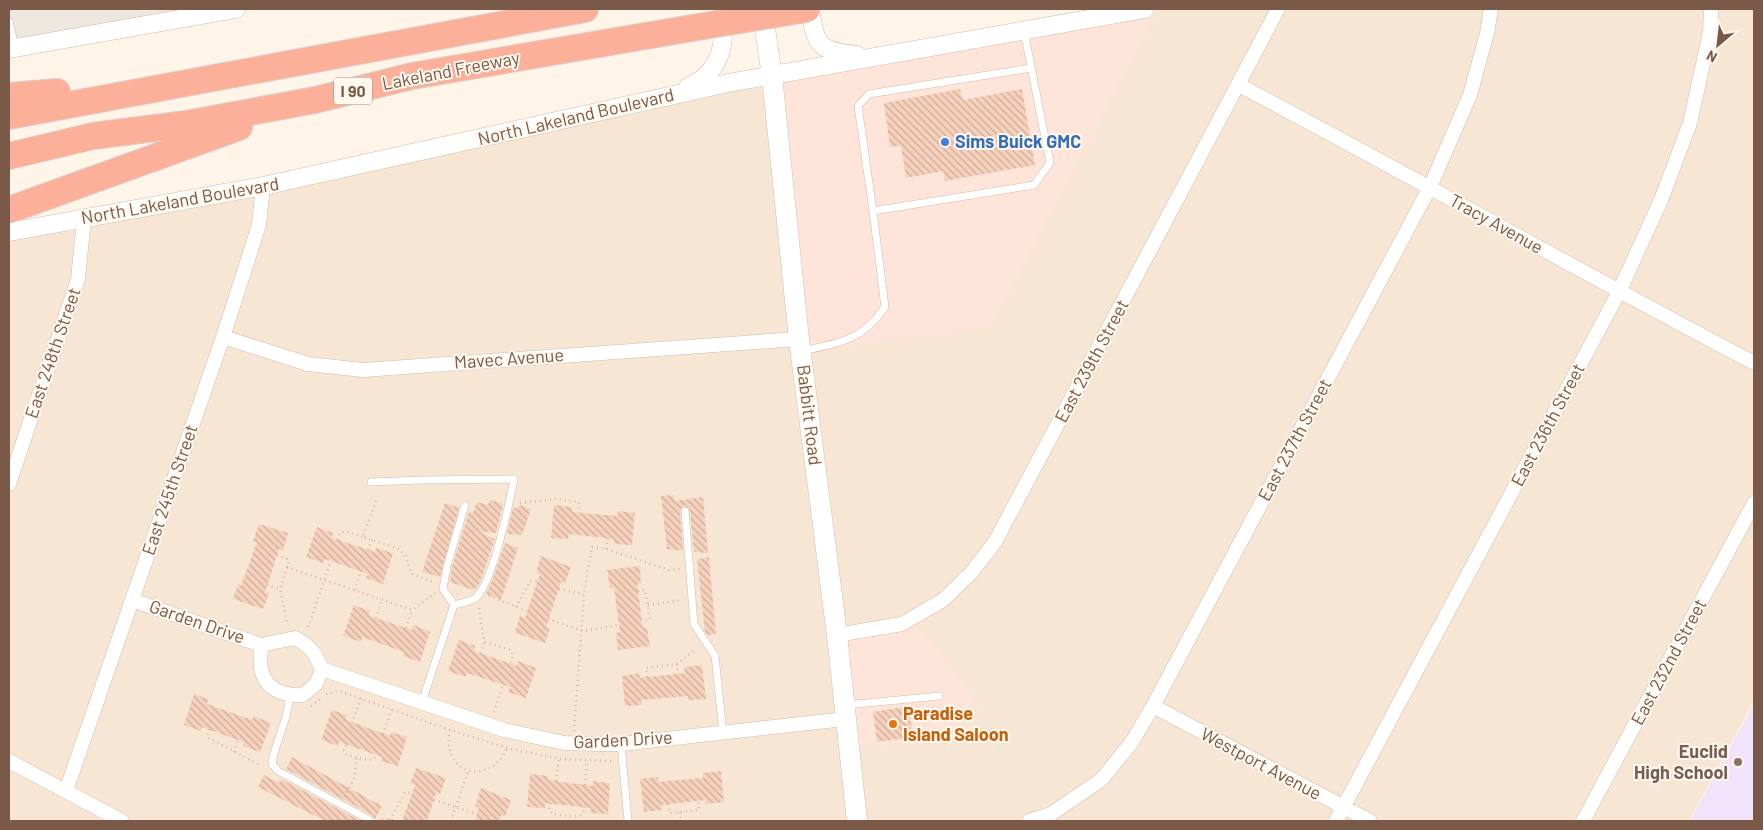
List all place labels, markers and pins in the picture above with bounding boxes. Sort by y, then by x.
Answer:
place label: Sims Buick GMC [955,130,1081,152]
marker: Sims Buick GMC [939,136,951,148]
place label: Paradise Island Saloon [903,702,1009,745]
marker: Paradise Island Saloon [887,718,899,730]
place label: Euclid High School [1634,740,1728,783]
marker: Euclid High School [1732,756,1744,768]

